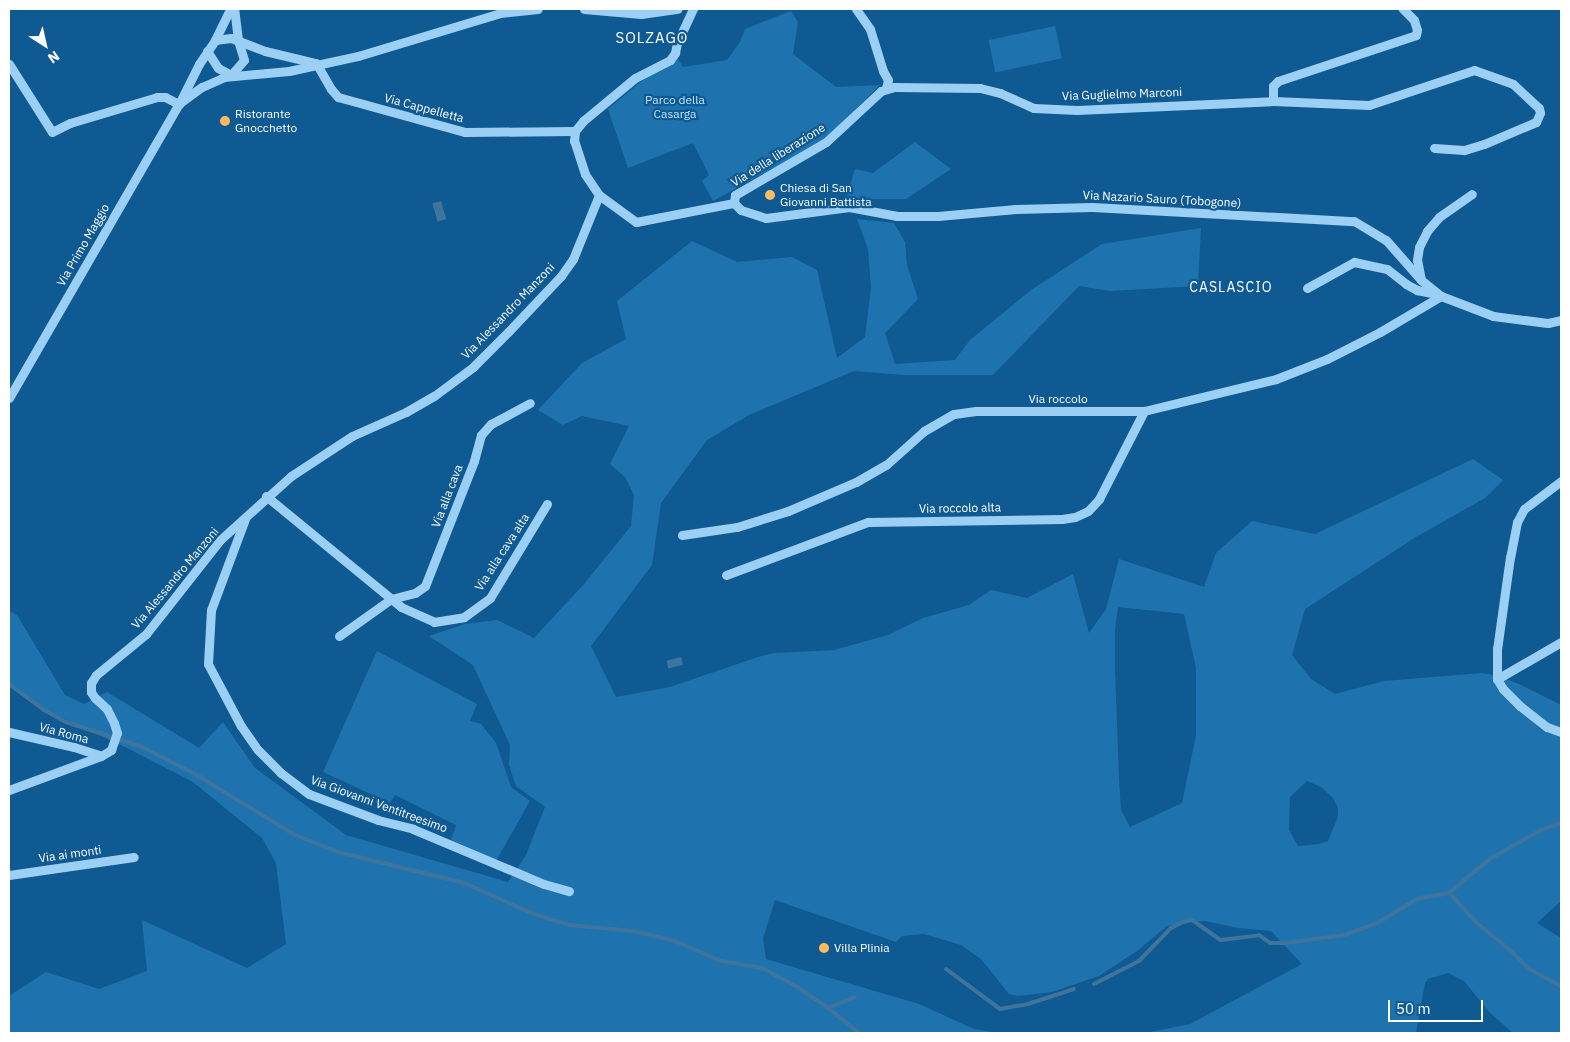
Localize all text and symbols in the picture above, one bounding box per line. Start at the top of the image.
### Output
north arrow [20,20,70,70]
district label: SOLZAGO [615,29,689,47]
text: N [44,47,63,68]
street label: Via Guglielmo Marconi [1062,85,1182,103]
street label: Via Cappelletta [383,90,465,126]
park label: Parco della Casarga [645,93,705,121]
place label: Ristorante Gnocchetto [235,107,297,135]
marker: Ristorante Gnocchetto [219,115,231,127]
street label: Via della liberazione [728,120,828,190]
place label: Chiesa di San Giovanni Battista [780,181,872,209]
street label: Via Nazario Sauro (Tobogone) [1082,188,1242,210]
marker: Chiesa di San Giovanni Battista [764,189,776,201]
street label: Via Primo Maggio [54,201,112,289]
street label: Via Alessandro Manzoni [458,260,558,362]
district label: CASLASCIO [1188,279,1274,295]
street label: Via roccolo [1028,392,1088,406]
street label: Via alla cava [428,463,466,529]
street label: Via roccolo alta [919,500,1001,516]
street label: Via alla cava alta [472,511,532,593]
street label: Via Alessandro Manzoni [128,524,222,632]
street label: Via Roma [38,719,90,747]
street label: Via Giovanni Ventitreesimo [309,773,449,835]
street label: Via ai monti [38,842,102,866]
place label: Villa Plinia [834,941,890,955]
marker: Villa Plinia [818,942,830,954]
scale bar [1390,990,1485,1022]
text: 50 m [1396,999,1431,1018]

